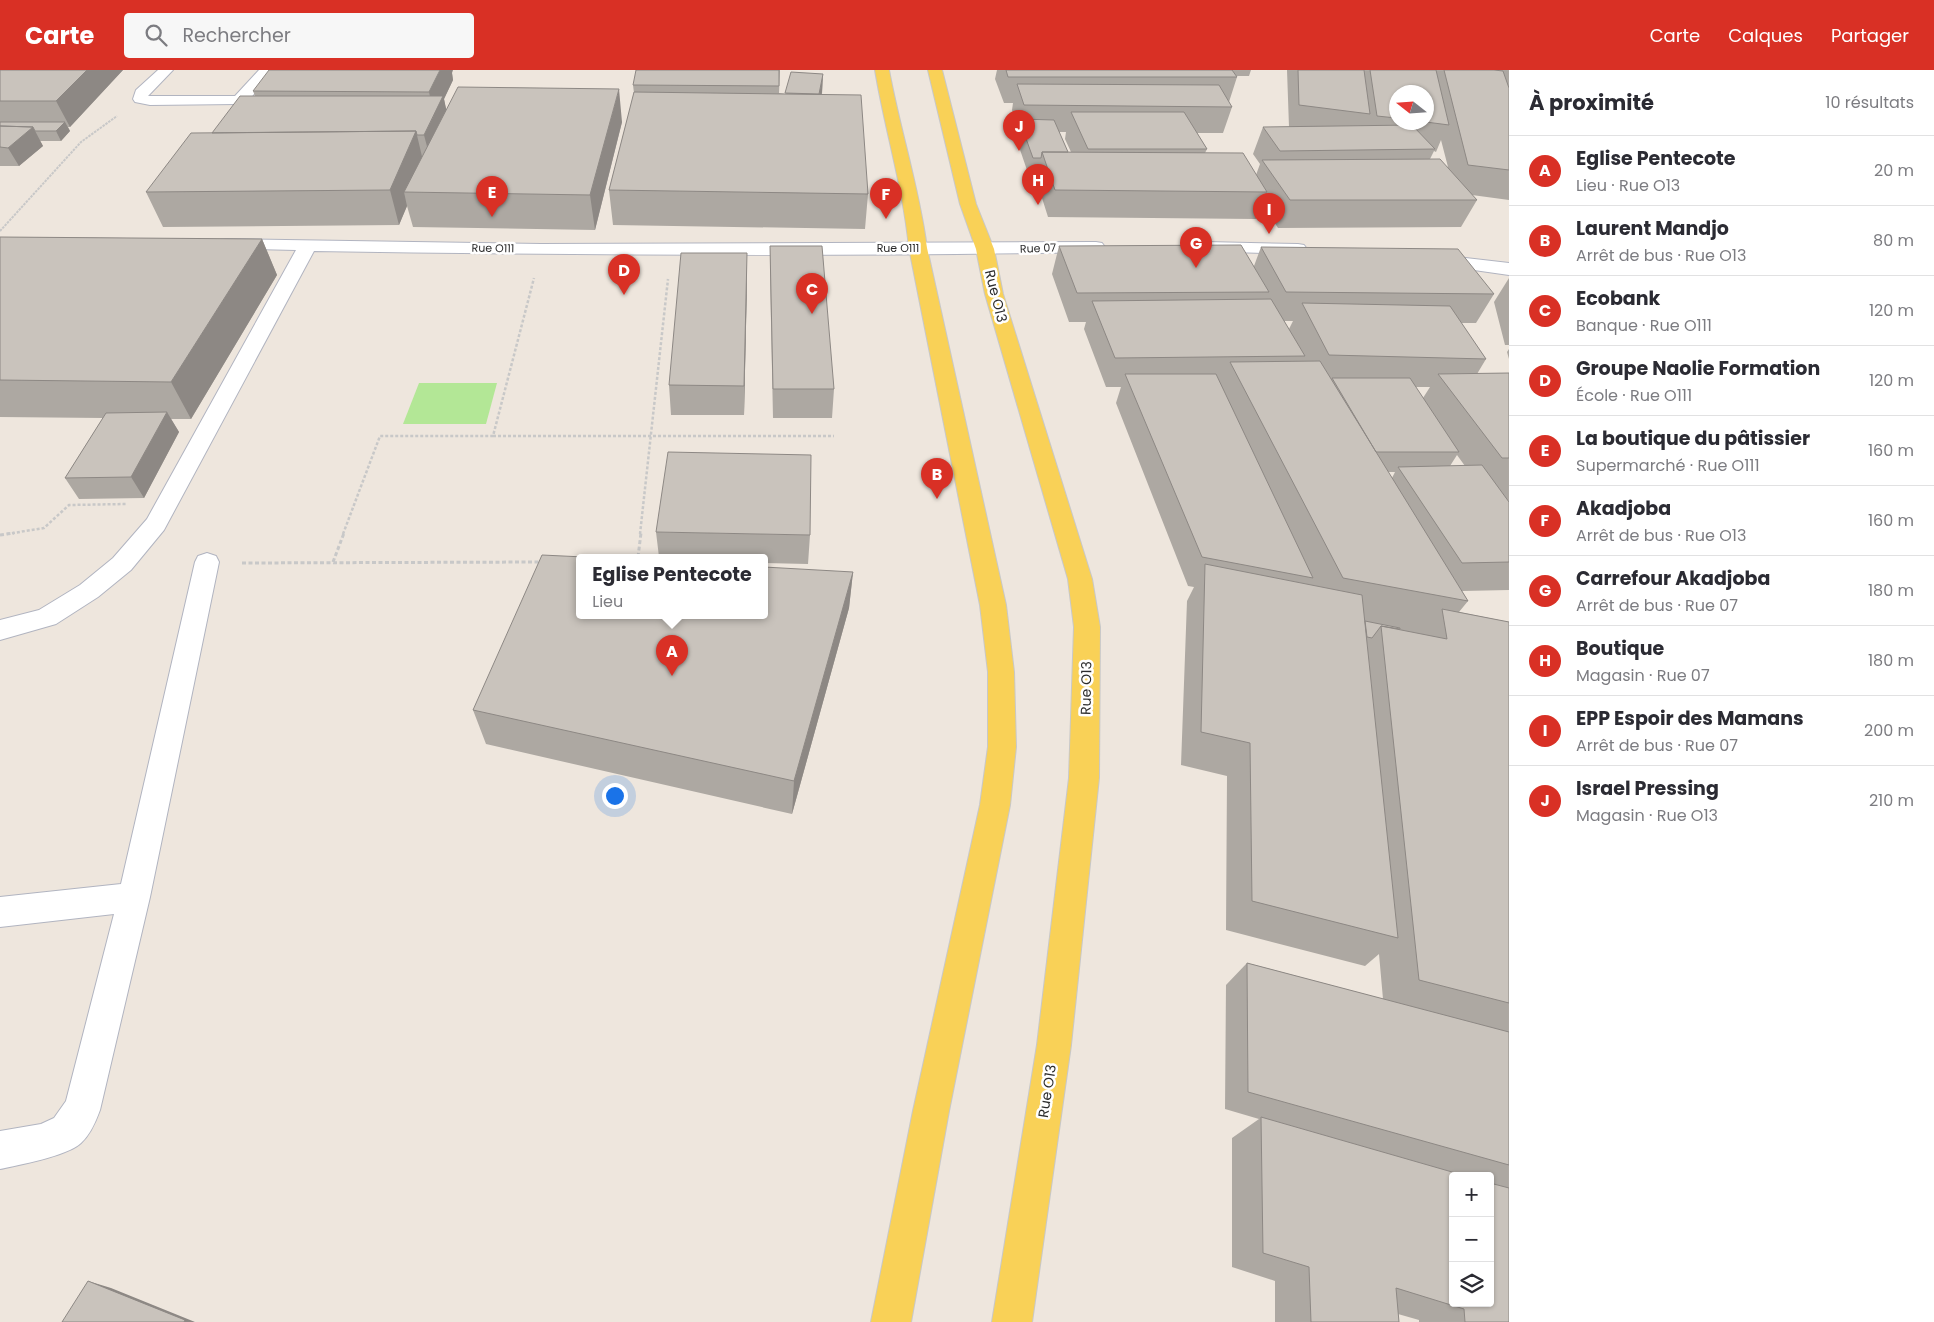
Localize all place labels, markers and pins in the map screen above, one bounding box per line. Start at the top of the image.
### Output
pin: J [1003,110,1035,151]
pin: H [1022,164,1054,205]
pin: E [476,176,508,217]
pin: F [870,178,902,219]
pin: I [1253,193,1285,234]
pin: G [1180,227,1212,268]
pin: D [608,254,640,295]
pin: C [796,273,828,314]
pin: B [921,458,953,499]
pin: A [656,635,688,676]

